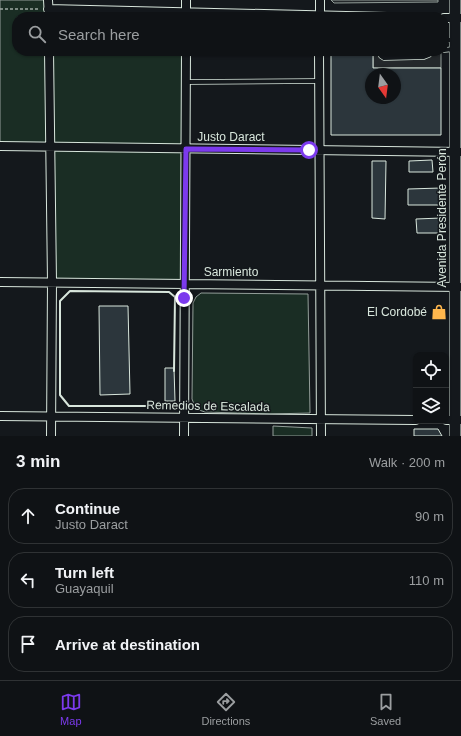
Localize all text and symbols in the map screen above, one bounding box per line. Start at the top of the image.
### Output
search box [12,12,449,56]
icon: search [26,23,48,45]
text: Search here [58,26,140,43]
north arrow [365,68,401,104]
street label: Justo Daract [197,130,265,144]
route start [300,141,318,159]
street label: Avenida Presidente Perón [435,148,449,288]
street label: Sarmiento [204,265,259,279]
route end [175,289,193,307]
shop icon: El Cordobé [430,303,448,321]
place label: El Cordobé [367,305,427,319]
map controls [413,352,449,424]
button: locate [413,352,449,388]
button: layers [413,388,449,424]
street label: Remedios de Escalada [146,398,270,414]
text: 3 min [16,452,60,471]
text: Walk · 200 m [369,455,445,470]
text: Continue [55,500,120,517]
icon: ahead [17,505,39,527]
text: 90 m [415,509,444,524]
text: Justo Daract [55,517,128,532]
text: Turn left [55,564,114,581]
icon: left [17,569,39,591]
text: 110 m [409,573,444,588]
text: Guayaquil [55,581,114,596]
icon: arrive [17,633,39,655]
text: Arrive at destination [55,636,200,653]
tab: Map [60,691,82,727]
tab: Directions [201,691,250,727]
tab: Saved [370,691,401,727]

